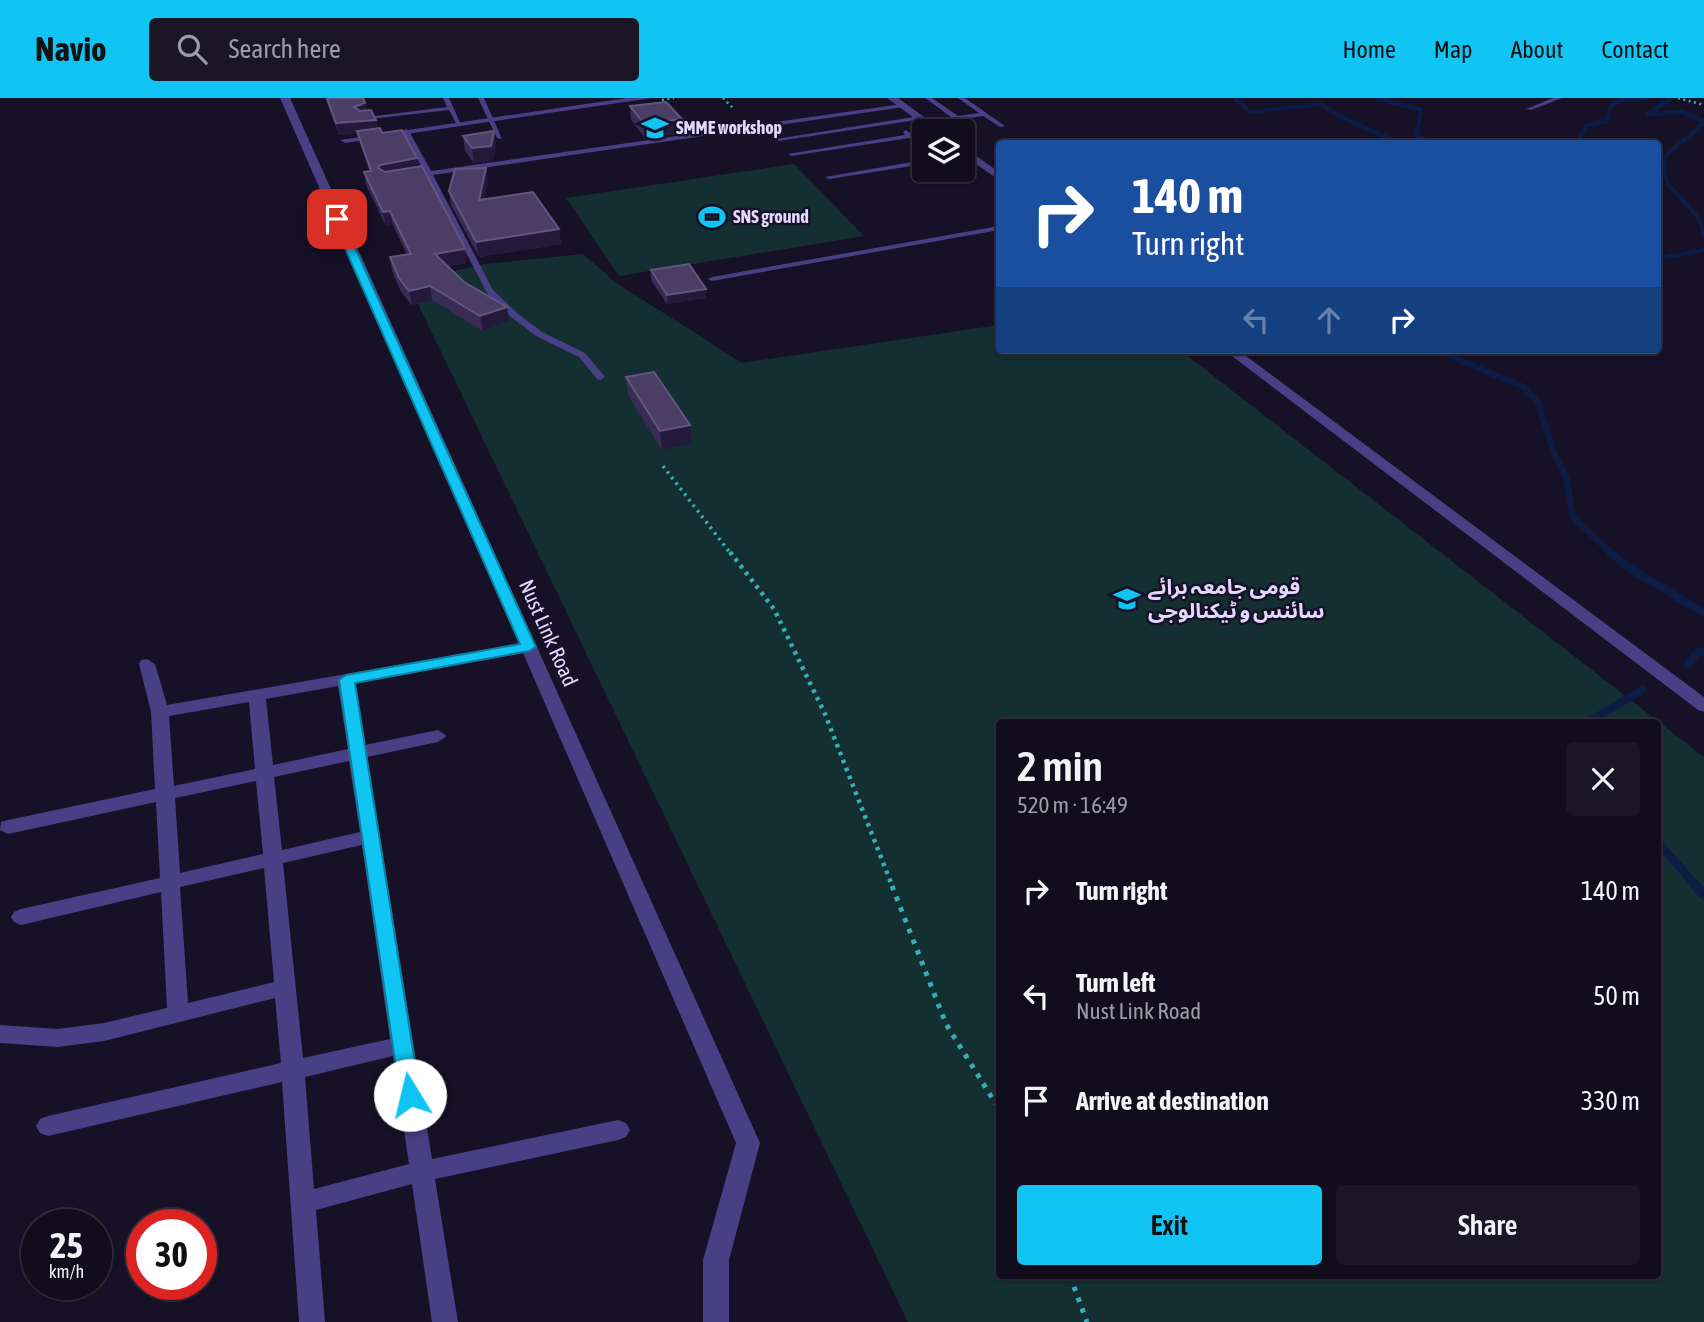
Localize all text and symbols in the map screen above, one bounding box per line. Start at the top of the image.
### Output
search box [149,18,639,81]
text: Navio [35,30,107,68]
icon: search [173,30,211,68]
text: Search here [229,34,341,64]
text: Home [1342,36,1396,63]
text: Map [1434,36,1472,63]
text: About [1510,36,1563,63]
text: Contact [1601,36,1669,63]
school or university icon: SMME workshop [640,113,670,143]
place label: SMME workshop [676,117,782,138]
map controls [912,119,975,182]
button: layers [912,119,975,182]
text: 140 m [1132,167,1243,223]
icon: right [1017,168,1108,259]
pin [307,189,367,249]
icon: arrive [318,200,356,238]
sports icon: SNS ground [697,202,727,232]
place label: SNS ground [733,206,809,227]
text: Turn right [1132,225,1245,262]
icon: left [1237,301,1275,339]
icon: ahead [1310,301,1348,339]
icon: right [1383,301,1421,339]
place label: قومی جامعہ برائے سائنس و ٹیکنالوجی [1148,574,1325,623]
street label: Nust Link Road [515,576,583,690]
school or university icon: قومی جامعہ برائے سائنس و ٹیکنالوجی [1112,584,1142,614]
text: 2 min [1017,742,1103,790]
button: close [1566,742,1640,816]
text: 520 m · 16:49 [1017,792,1128,818]
icon: right [1017,872,1055,910]
text: Turn right [1076,876,1167,906]
text: 140 m [1581,876,1640,906]
text: Turn left [1076,968,1156,998]
icon: left [1017,977,1055,1015]
text: 50 m [1593,981,1640,1011]
text: Nust Link Road [1076,998,1201,1024]
position arrow [373,1058,447,1132]
icon: arrive [1017,1082,1055,1120]
text: Arrive at destination [1076,1086,1269,1116]
text: 330 m [1581,1086,1640,1116]
button: Exit [1017,1185,1322,1265]
button: Share [1336,1185,1640,1265]
speed limit sign: 30 [126,1209,217,1300]
text: 25 [50,1225,83,1265]
text: km/h [49,1261,84,1282]

